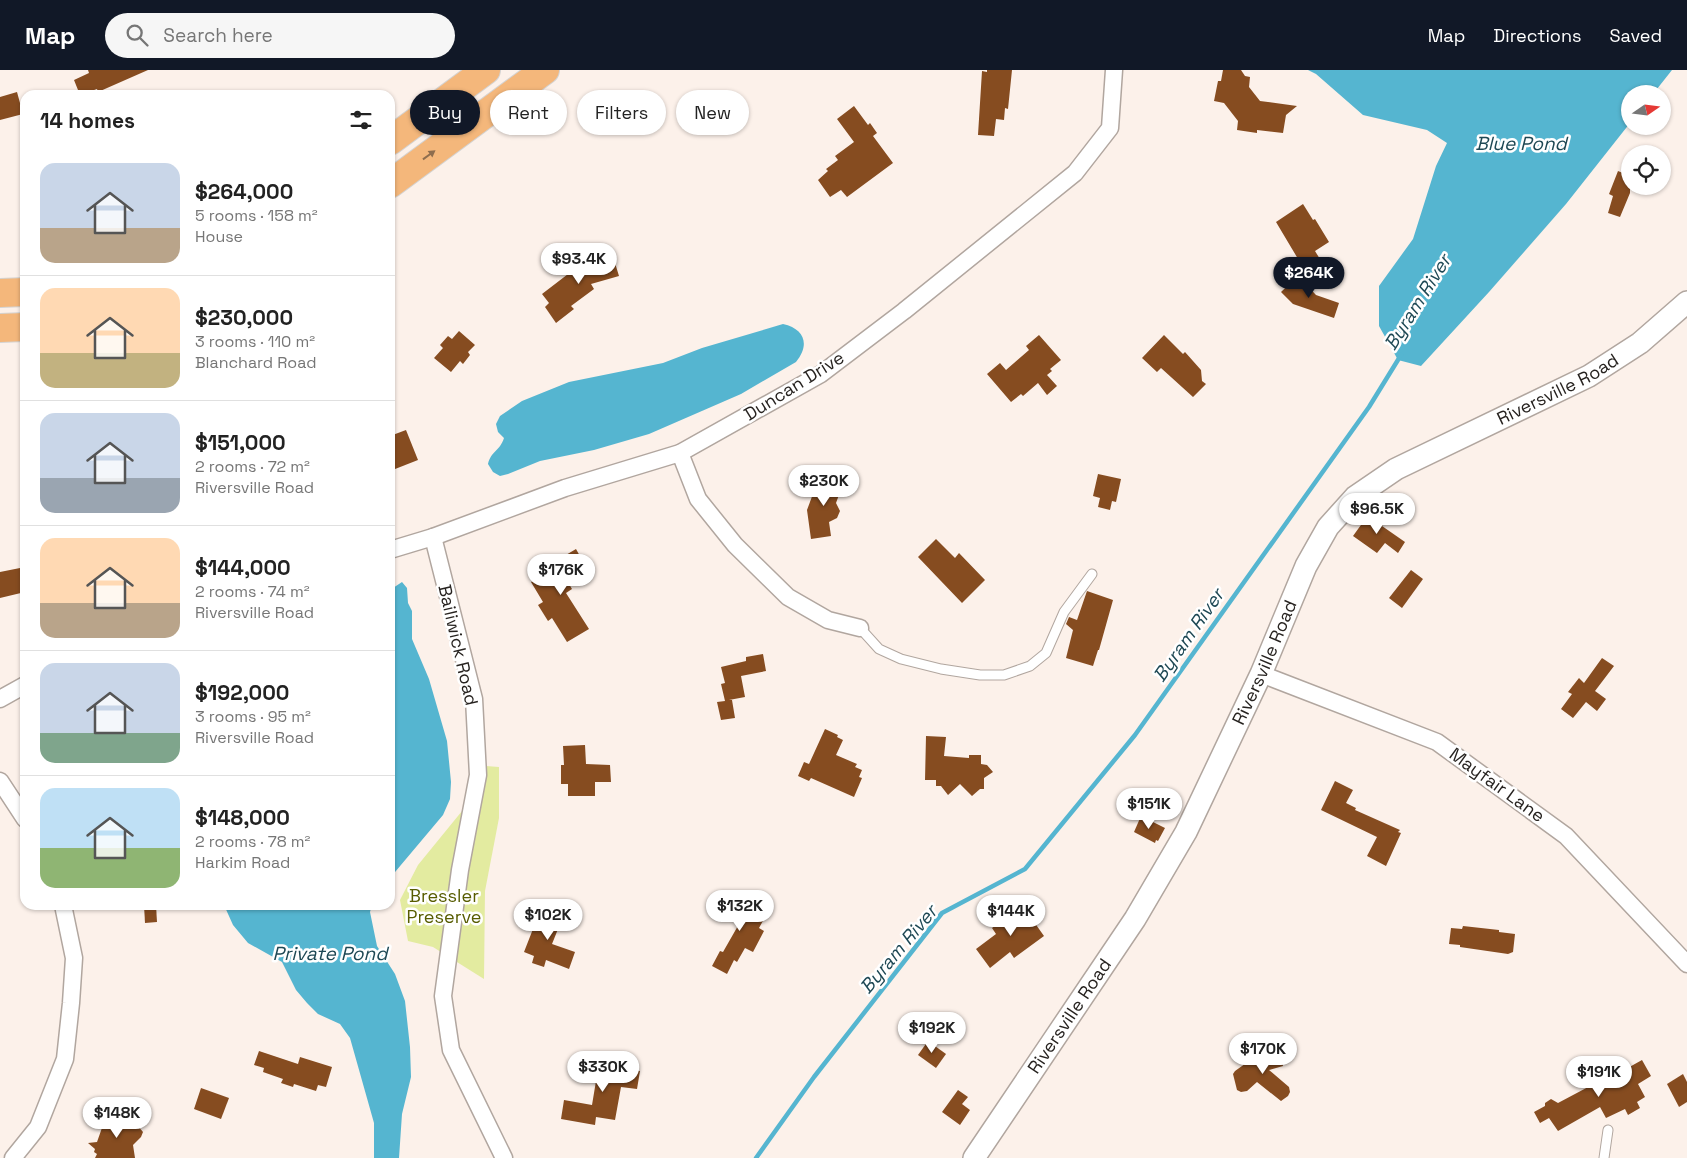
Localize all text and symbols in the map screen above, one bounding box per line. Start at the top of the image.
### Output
search box [105,13,455,58]
text: Map [25,20,75,51]
icon: search [123,21,151,49]
text: Search here [163,23,273,48]
text: Map [1428,24,1465,47]
text: Directions [1493,24,1582,47]
text: Saved [1610,24,1662,47]
north arrow [1621,85,1671,135]
map controls [1621,85,1671,195]
chip: Buy [410,90,480,135]
chip: Rent [490,90,567,135]
chip: Filters [577,90,666,135]
chip: New [676,90,749,135]
icon: filters [347,106,375,134]
text: 14 homes [40,107,135,134]
water label: Blue Pond [1475,131,1569,156]
button: locate [1621,145,1671,195]
one-way arrow [422,150,436,160]
text: $264,000 [195,178,293,205]
icon: home [80,183,140,243]
text: 5 rooms · 158 m² [195,205,318,226]
text: House [195,226,243,247]
pin: $93.4K [538,242,620,285]
text: $93.4K [552,248,606,269]
water label: Byram River [1378,248,1458,355]
pin: $264K [1274,256,1344,299]
text: $264K [1284,262,1334,283]
text: $230,000 [195,304,293,331]
icon: home [80,308,140,368]
text: 3 rooms · 110 m² [195,331,315,352]
street label: Duncan Drive [739,346,848,426]
street label: Riversville Road [1493,348,1623,430]
text: Blanchard Road [195,352,317,373]
text: $151,000 [195,429,286,456]
icon: home [80,433,140,493]
text: 2 rooms · 72 m² [195,456,310,477]
pin: $230K [789,464,859,507]
text: $230K [799,470,849,491]
text: Riversville Road [195,477,314,498]
pin: $96.5K [1336,492,1418,535]
text: $96.5K [1350,498,1404,519]
text: $144,000 [195,554,291,581]
pin: $176K [526,554,596,596]
icon: home [80,558,140,618]
text: $176K [538,559,584,580]
text: 2 rooms · 74 m² [195,581,310,602]
street label: Bailiwick Road [433,582,484,708]
water label: Byram River [1147,582,1231,687]
street label: Riversville Road [1227,596,1302,728]
text: Riversville Road [195,602,314,623]
text: $192,000 [195,679,289,706]
icon: home [80,683,140,743]
text: 3 rooms · 95 m² [195,706,311,727]
text: Riversville Road [195,727,314,748]
street label: Mayfair Lane [1445,742,1550,827]
pin: $151K [1114,788,1184,830]
text: $151K [1127,793,1171,814]
text: $148,000 [195,804,290,831]
icon: home [80,808,140,868]
text: 2 rooms · 78 m² [195,831,310,852]
text: Harkim Road [195,852,290,873]
park label: Bressler Preserve [407,884,481,928]
pin: $132K [705,890,775,932]
pin: $144K [976,894,1046,937]
text: $132K [717,895,763,916]
pin: $102K [513,898,583,941]
water label: Byram River [854,898,944,999]
text: $144K [987,900,1035,921]
text: $102K [525,904,571,925]
water label: Private Pond [273,941,389,966]
street label: Riversville Road [1022,954,1116,1078]
pin: $192K [897,1012,967,1054]
text: $192K [909,1017,955,1038]
pin: $170K [1228,1032,1298,1075]
text: $170K [1240,1038,1286,1059]
pin: $330K [568,1050,638,1093]
text: $330K [578,1056,628,1077]
pin: $191K [1564,1056,1634,1098]
text: $191K [1577,1061,1621,1082]
pin: $148K [82,1096,152,1139]
text: $148K [94,1102,140,1123]

